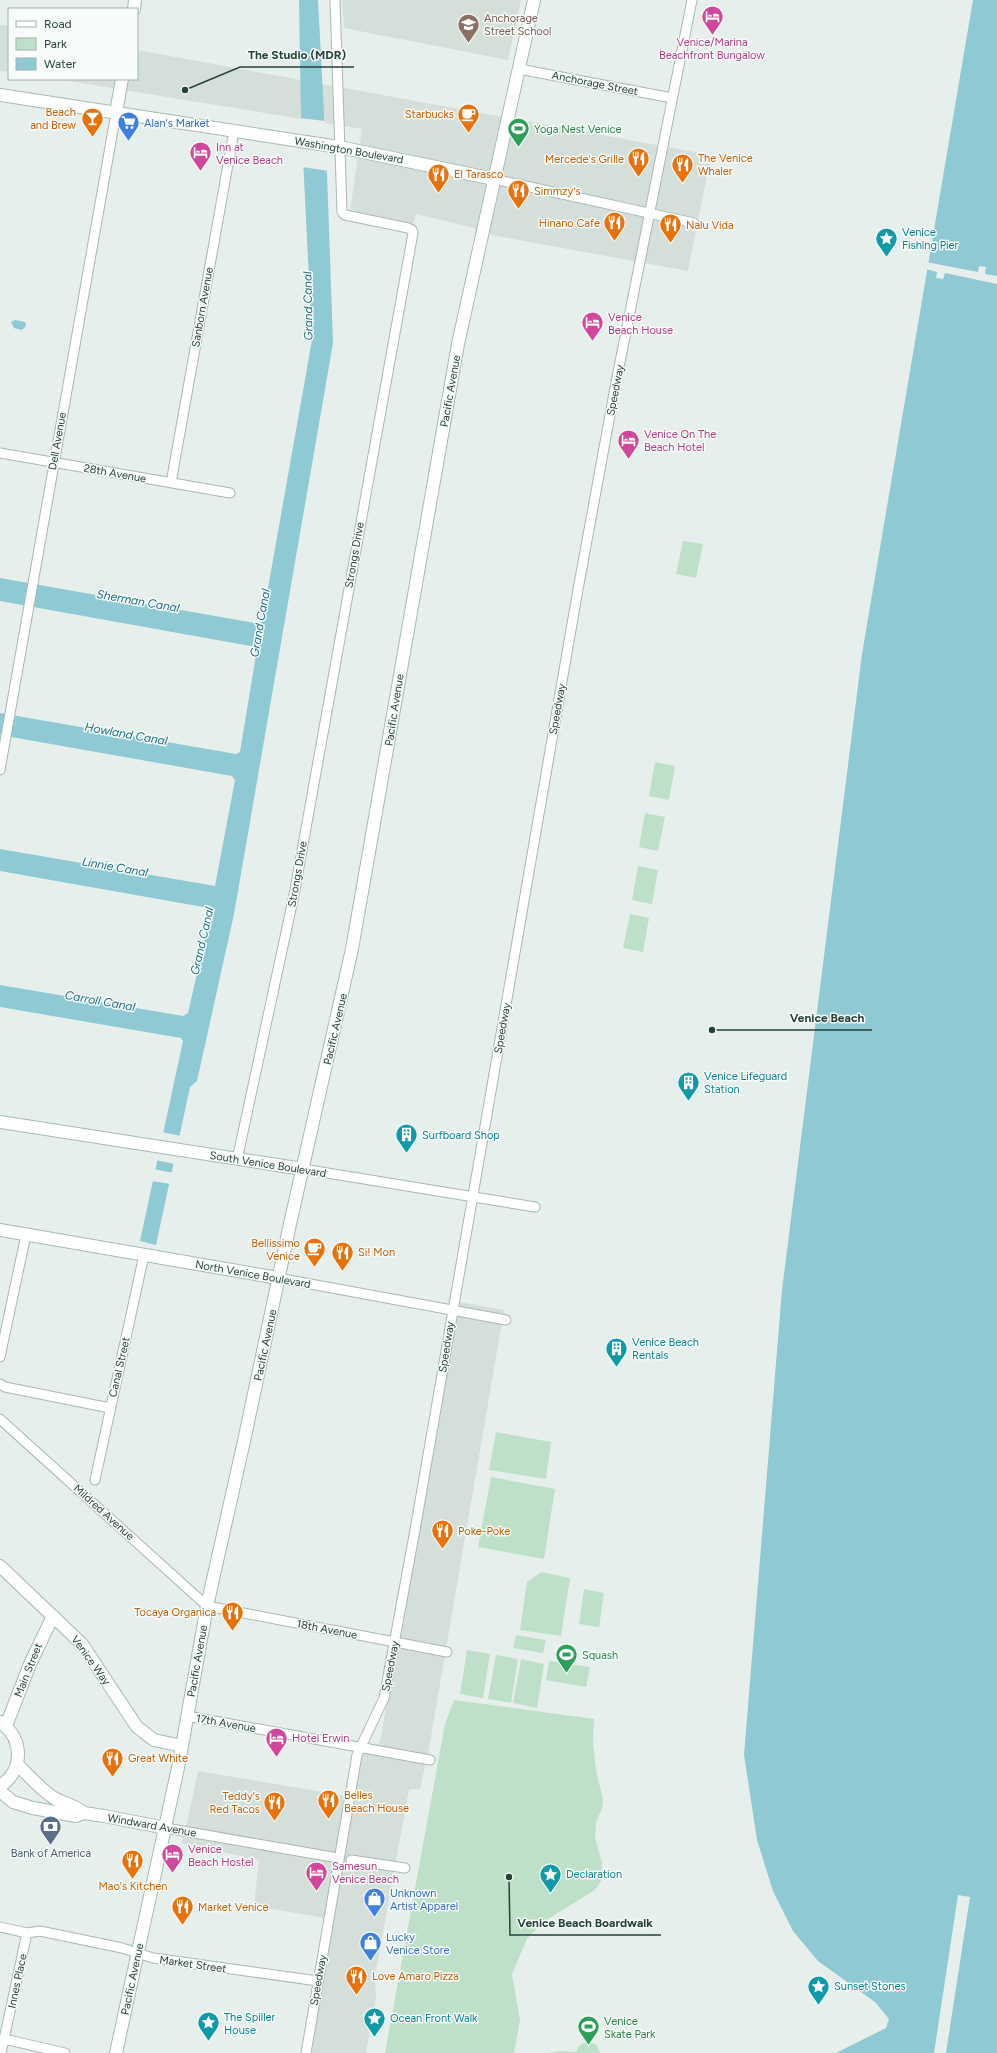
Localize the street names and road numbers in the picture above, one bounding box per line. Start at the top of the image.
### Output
street label: Anchorage Street [551,69,639,98]
street label: Washington Boulevard [293,135,404,166]
street label: Sanborn Avenue [189,266,216,348]
street label: Pacific Avenue [438,354,463,428]
street label: Speedway [604,363,627,417]
street label: Dell Avenue [46,411,69,471]
street label: 28th Avenue [83,462,147,485]
street label: Strongs Drive [342,521,367,589]
street label: Pacific Avenue [382,673,407,747]
street label: Speedway [547,682,568,736]
street label: Strongs Drive [285,840,310,908]
street label: Pacific Avenue [321,992,350,1066]
street label: Speedway [492,1001,513,1055]
street label: South Venice Boulevard [209,1149,327,1180]
street label: North Venice Boulevard [194,1258,312,1291]
street label: Pacific Avenue [252,1308,279,1382]
street label: Speedway [436,1320,457,1374]
street label: Canal Street [106,1336,133,1398]
street label: Mildred Avenue [71,1482,137,1543]
street label: 18th Avenue [295,1617,358,1642]
street label: Pacific Avenue [185,1624,210,1698]
street label: Venice Way [68,1633,113,1688]
street label: Speedway [379,1639,402,1693]
street label: Main Street [12,1641,45,1699]
street label: 17th Avenue [195,1712,257,1735]
street label: Windward Avenue [107,1811,197,1840]
street label: Pacific Avenue [119,1942,146,2016]
street label: Innes Place [5,1953,30,2010]
street label: Market Street [159,1953,227,1976]
street label: Speedway [308,1953,329,2007]

